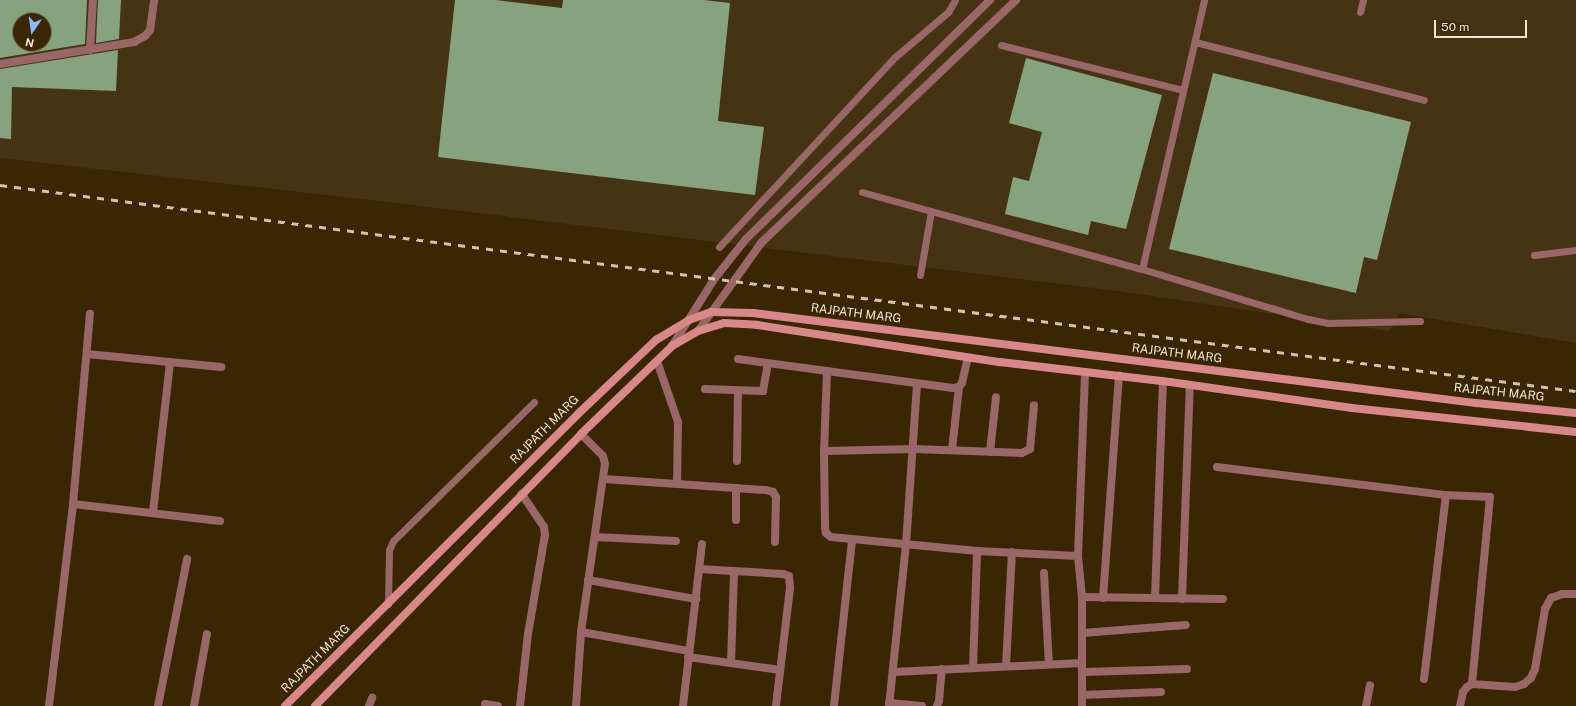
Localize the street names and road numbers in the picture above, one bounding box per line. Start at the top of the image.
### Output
street label: RAJPATH MARG [810,301,902,327]
street label: RAJPATH MARG [1131,341,1223,367]
street label: RAJPATH MARG [1453,381,1545,405]
street label: RAJPATH MARG [508,393,582,467]
street label: RAJPATH MARG [279,622,353,696]

